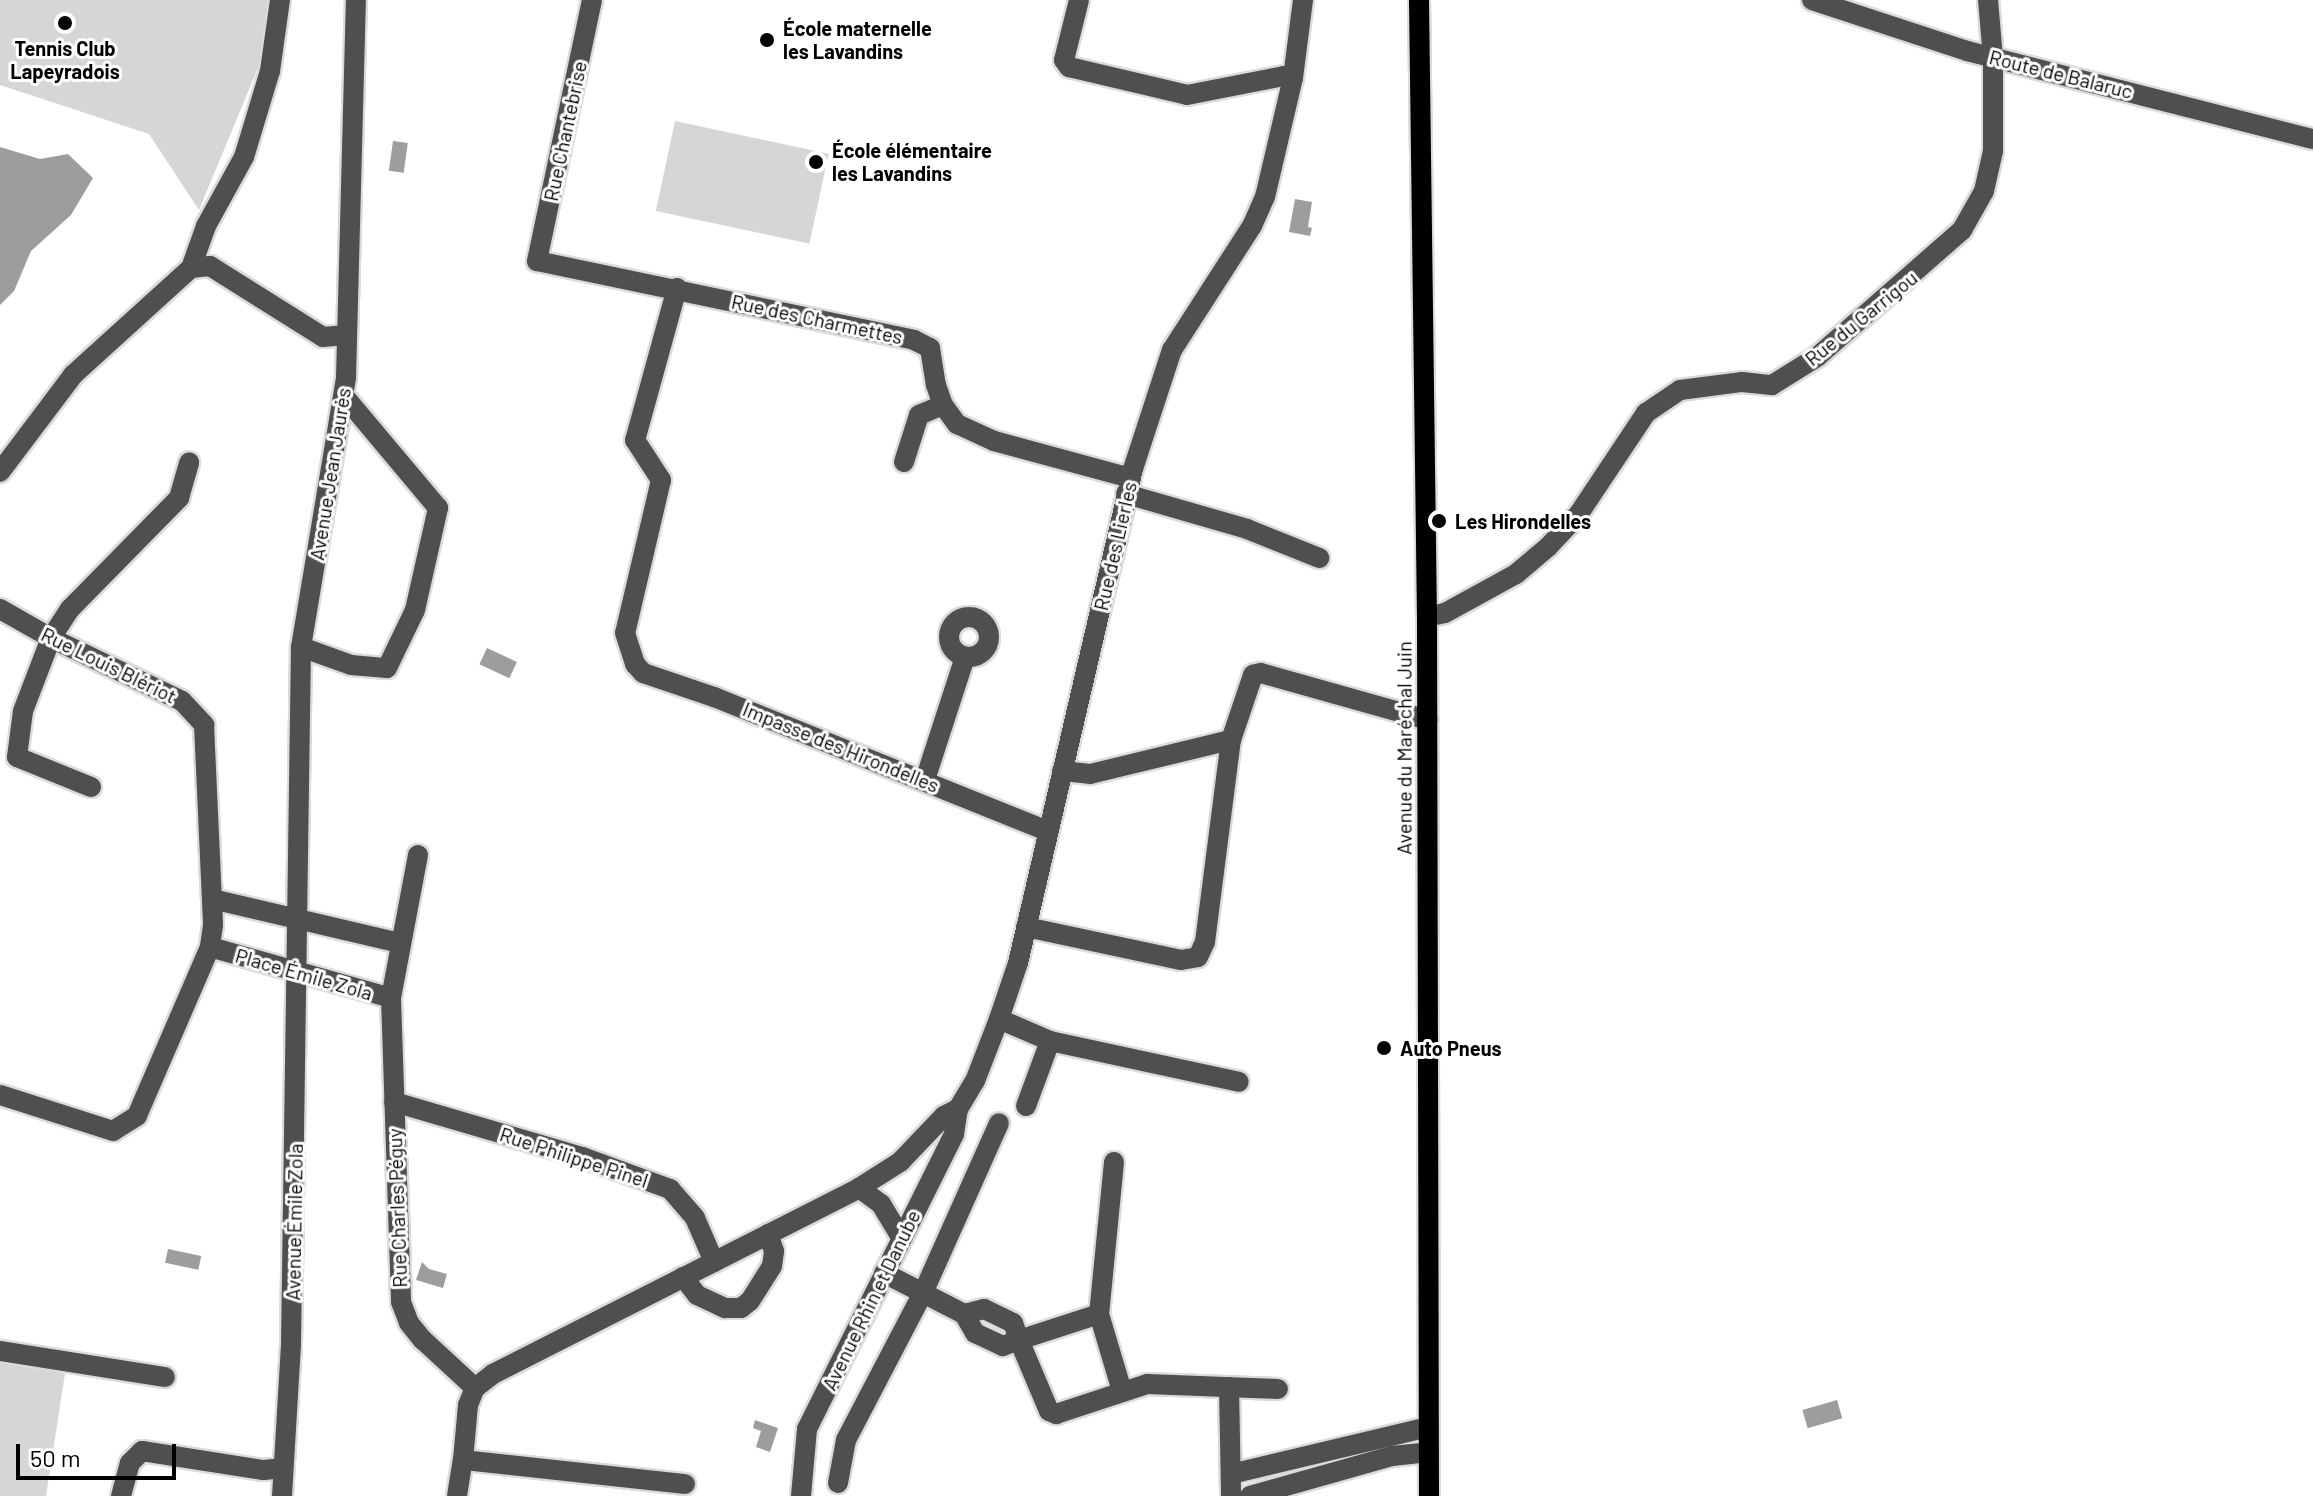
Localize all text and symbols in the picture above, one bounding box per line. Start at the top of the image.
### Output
marker: Tennis Club Lapeyradois [56,14,74,32]
place label: École maternelle les Lavandins [783,16,932,63]
marker: École maternelle les Lavandins [758,31,776,49]
place label: Tennis Club Lapeyradois [10,36,120,83]
street label: Route de Balaruc [1987,45,2135,103]
street label: Rue Chantebrise [538,59,592,203]
place label: École élémentaire les Lavandins [832,138,992,185]
marker: École élémentaire les Lavandins [807,153,825,171]
street label: Rue du Garrigou [1800,265,1922,371]
street label: Rue des Charmettes [729,289,905,349]
street label: Avenue Jean Jaurès [305,386,355,562]
street label: Rue des Lierles [1088,479,1142,613]
place label: Les Hirondelles [1455,509,1591,533]
marker: Les Hirondelles [1430,512,1448,530]
street label: Rue Louis Blériot [37,622,181,708]
street label: Avenue du Maréchal Juin [1392,641,1416,855]
street label: Impasse des Hirondelles [739,697,943,797]
street label: Place Émile Zola [233,943,375,1005]
place label: Auto Pneus [1400,1036,1502,1060]
marker: Auto Pneus [1375,1039,1393,1057]
street label: Rue Philippe Pinel [497,1122,651,1192]
street label: Rue Charles Péguy [382,1128,412,1288]
street label: Avenue Émile Zola [281,1143,307,1301]
street label: Avenue Rhin et Danube [817,1206,925,1394]
scale bar [20,1428,180,1478]
text: 50 m [30,1443,81,1472]

